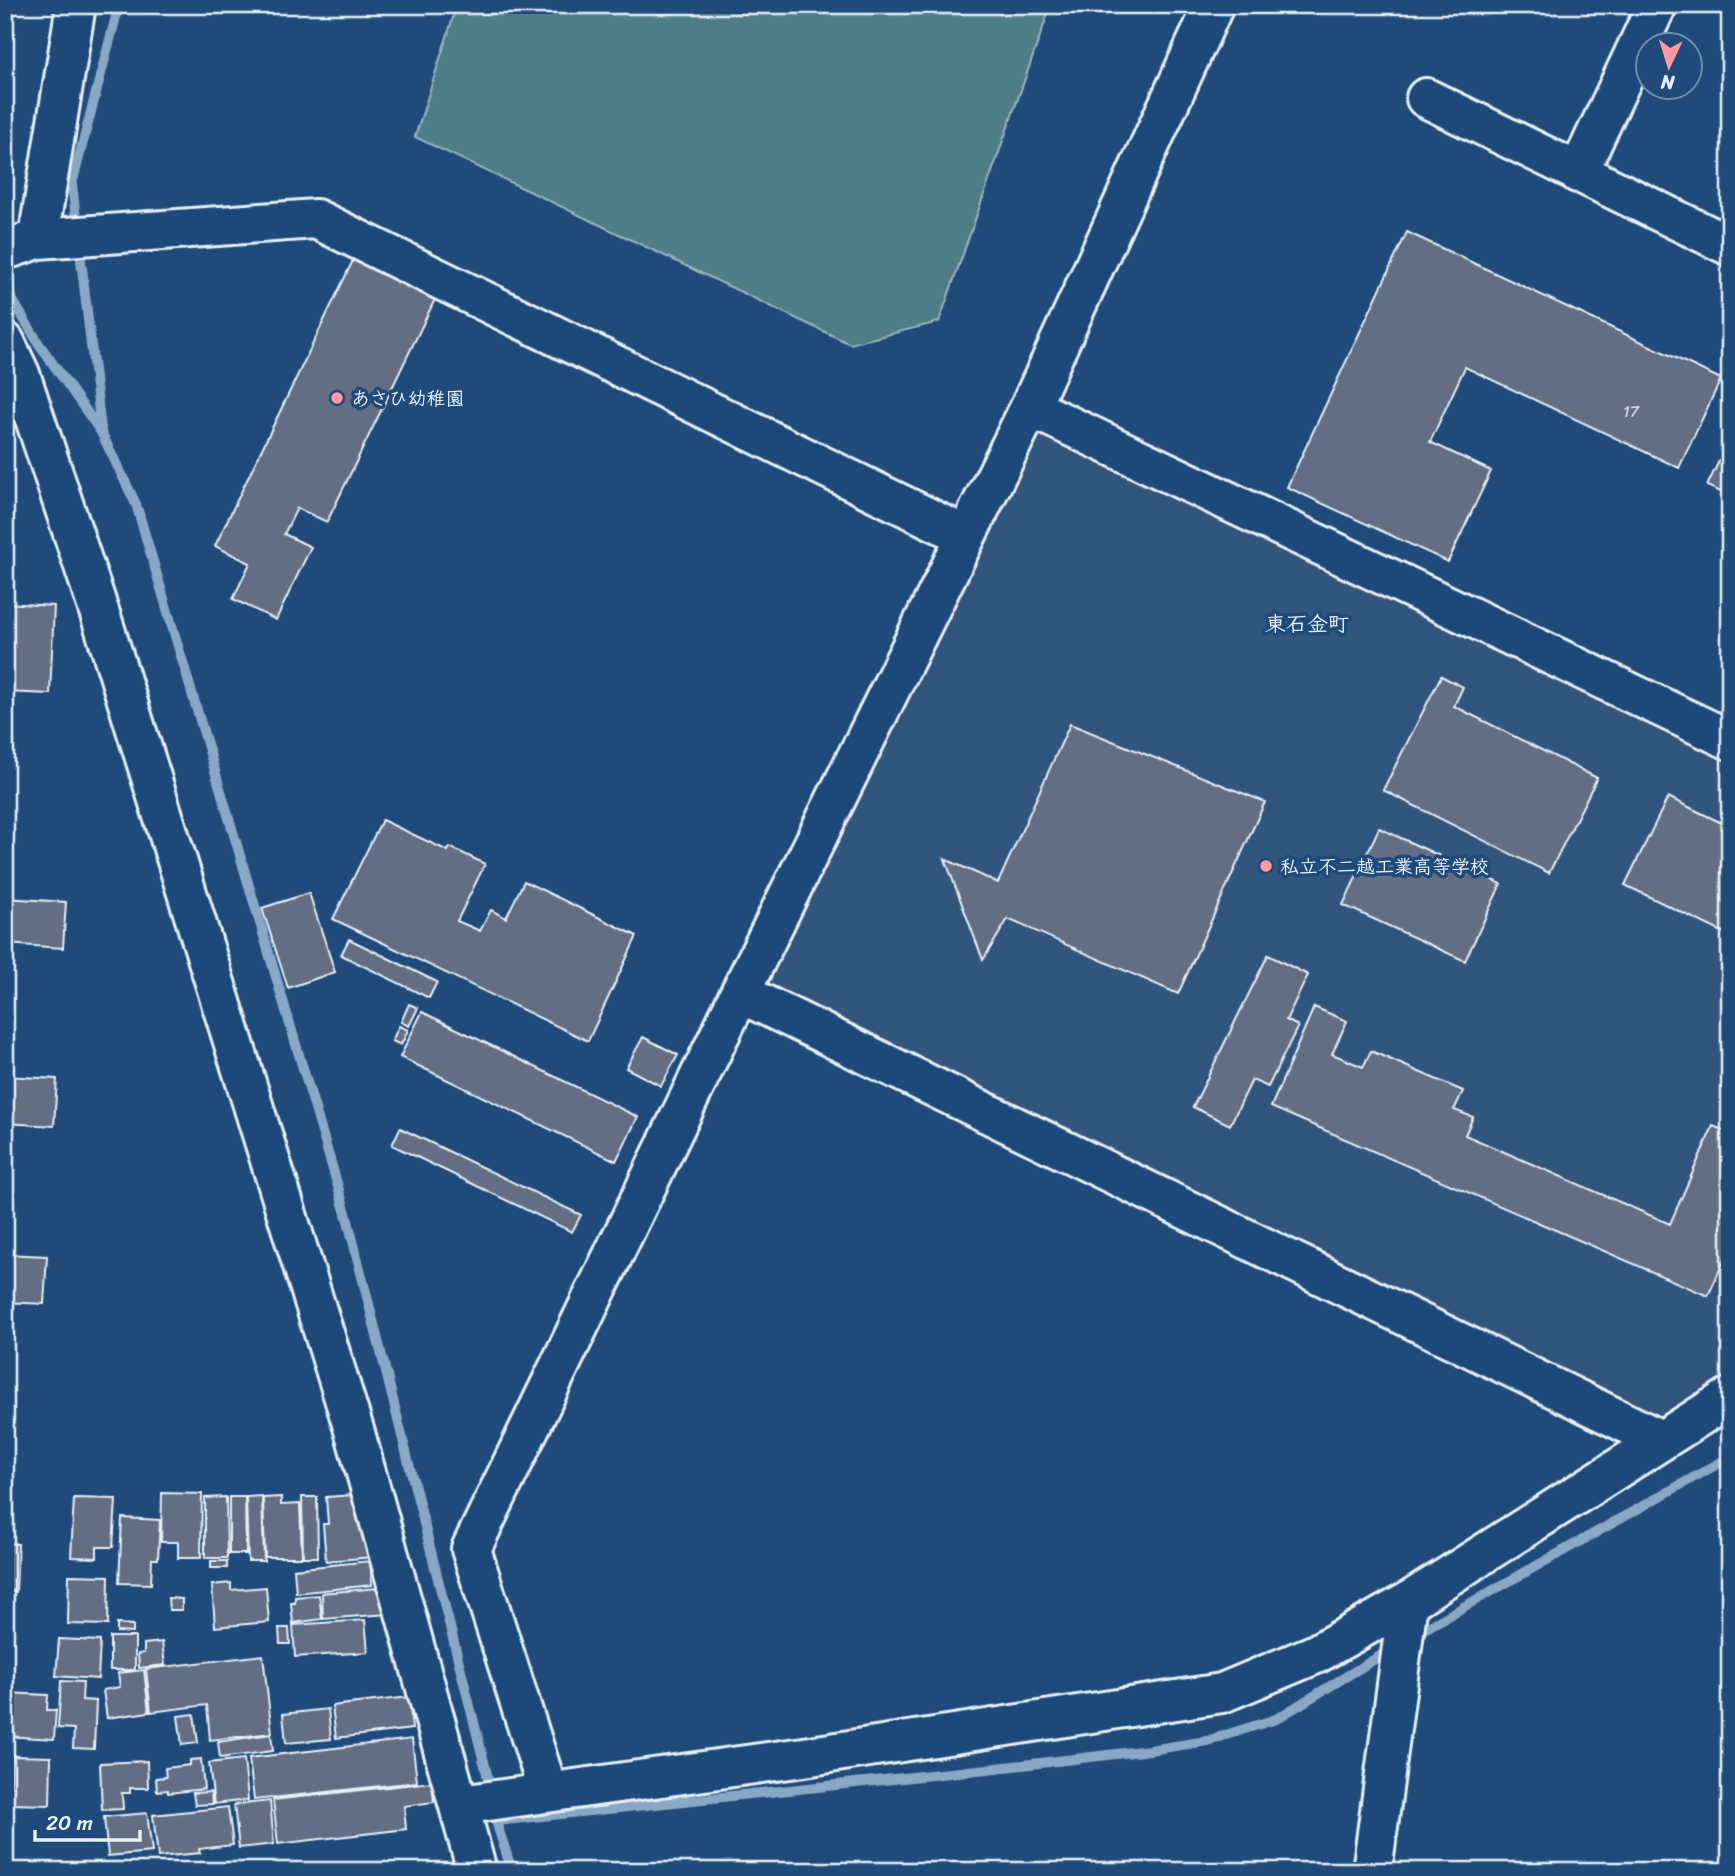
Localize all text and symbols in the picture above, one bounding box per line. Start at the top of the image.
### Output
north arrow [1634,32,1704,102]
text: N [1659,65,1677,99]
place label: あさひ幼稚園 [351,382,464,415]
marker: あさひ幼稚園 [329,390,345,406]
house number: 17 [1623,397,1640,426]
district label: 東石金町 [1265,605,1349,643]
place label: 私立不二越工業高等学校 [1280,850,1489,883]
marker: 私立不二越工業高等学校 [1258,858,1274,874]
scale bar [35,1799,140,1843]
text: 20 m [46,1804,93,1842]

